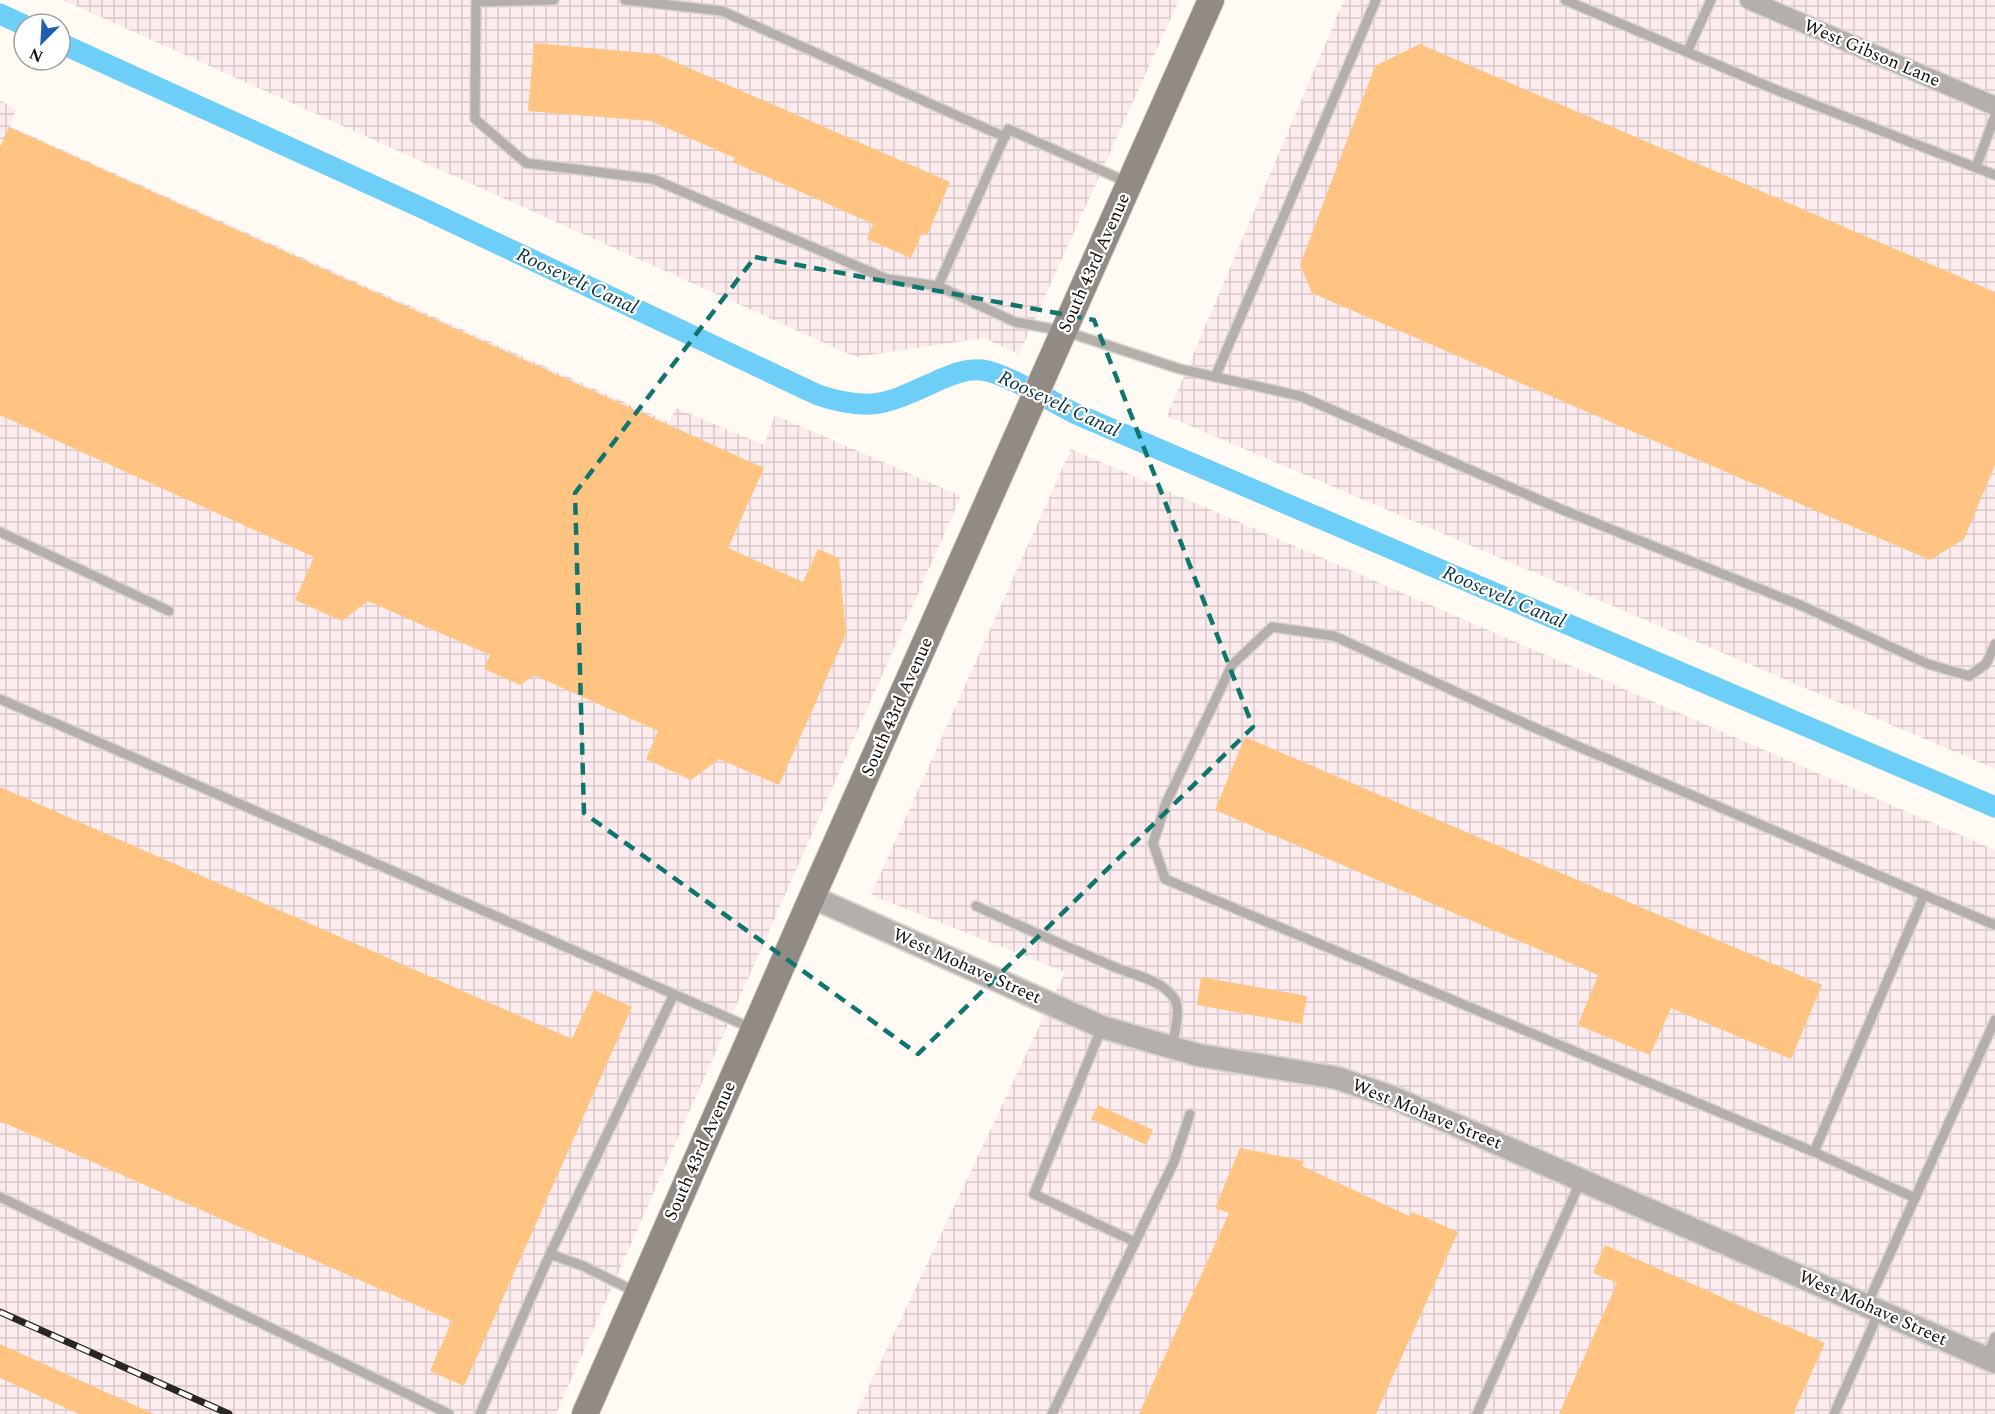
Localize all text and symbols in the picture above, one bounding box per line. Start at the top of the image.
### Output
north arrow [12,12,72,72]
street label: West Gibson Lane [1800,12,1944,94]
text: N [25,41,47,68]
street label: South 43rd Avenue [1051,189,1137,337]
water label: Roosevelt Canal [511,240,643,322]
water label: Roosevelt Canal [993,363,1125,445]
water label: Roosevelt Canal [1438,558,1570,636]
street label: South 43rd Avenue [854,633,940,781]
street label: West Mohave Street [889,921,1045,1011]
street label: West Mohave Street [1348,1072,1506,1156]
street label: South 43rd Avenue [657,1077,743,1225]
street label: West Mohave Street [1795,1263,1951,1353]

